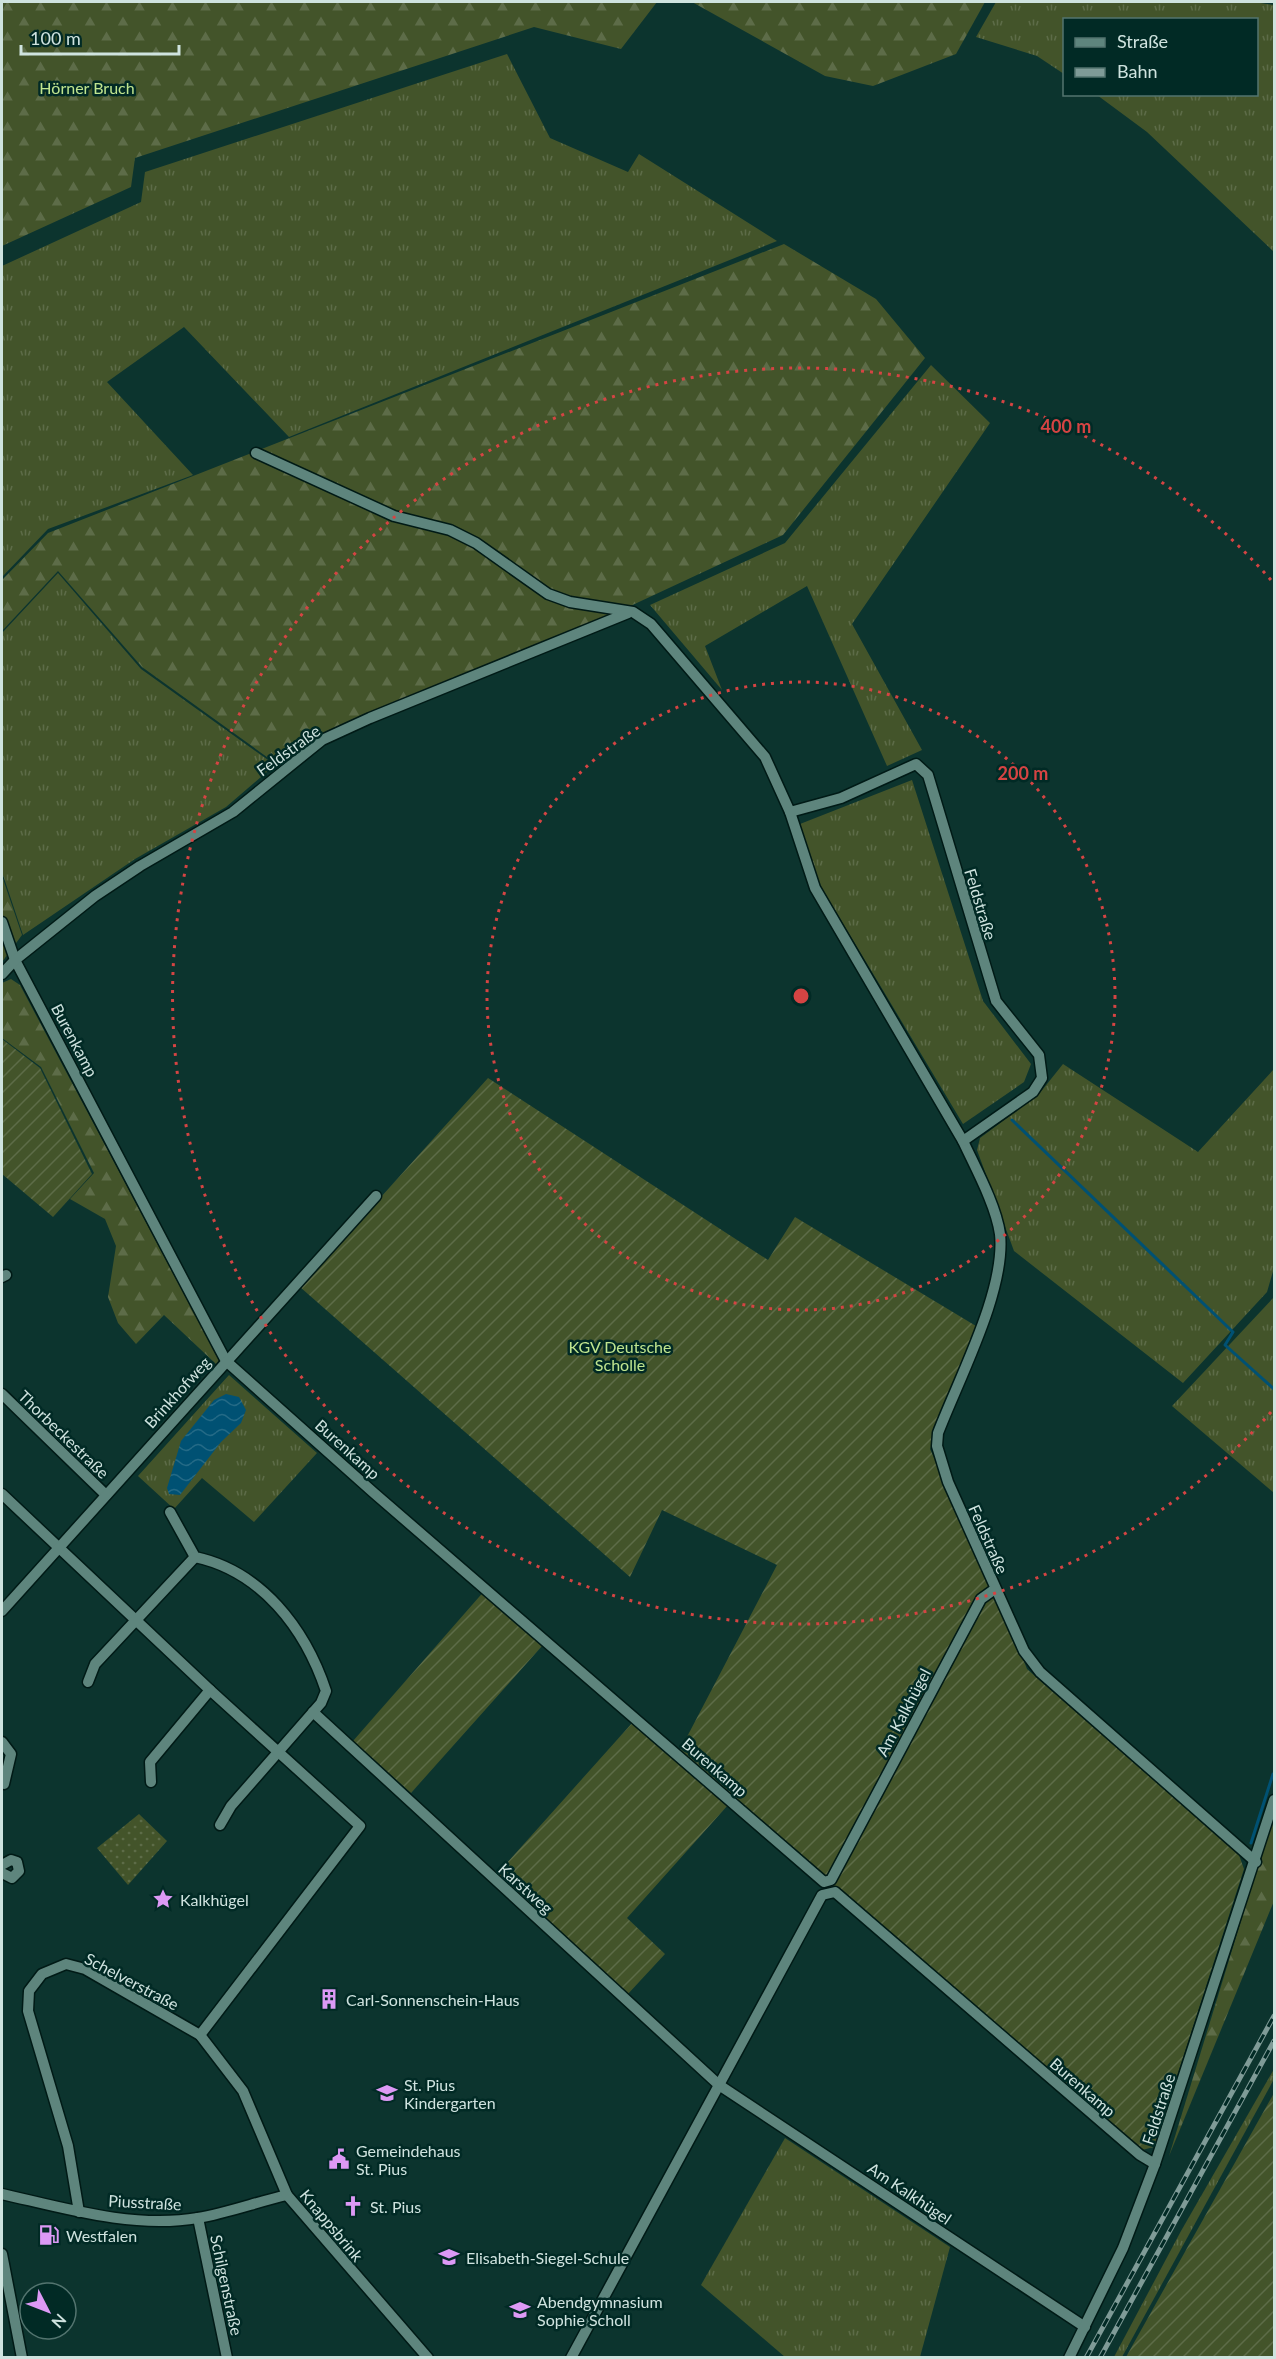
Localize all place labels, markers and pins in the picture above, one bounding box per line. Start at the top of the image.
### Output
centre of rings [791,986,811,1006]
place icon: Kalkhügel [151,1887,175,1911]
place label: Kalkhügel [180,1890,249,1909]
building icon: Carl-Sonnenschein-Haus [317,1987,341,2011]
place label: Carl-Sonnenschein-Haus [346,1990,520,2009]
place label: St. Pius Kindergarten [404,2075,496,2112]
school or university icon: St. Pius Kindergarten [375,2081,399,2105]
place label: Gemeindehaus St. Pius [356,2141,461,2178]
public building icon: Gemeindehaus St. Pius [327,2147,351,2171]
church icon: St. Pius [341,2194,365,2218]
place label: St. Pius [370,2197,421,2216]
fuel station icon: Westfalen [37,2223,61,2247]
place label: Westfalen [66,2226,137,2245]
school or university icon: Elisabeth-Siegel-Schule [437,2245,461,2269]
place label: Elisabeth-Siegel-Schule [466,2248,629,2267]
place label: Abendgymnasium Sophie Scholl [537,2292,663,2329]
school or university icon: Abendgymnasium Sophie Scholl [508,2298,532,2322]

